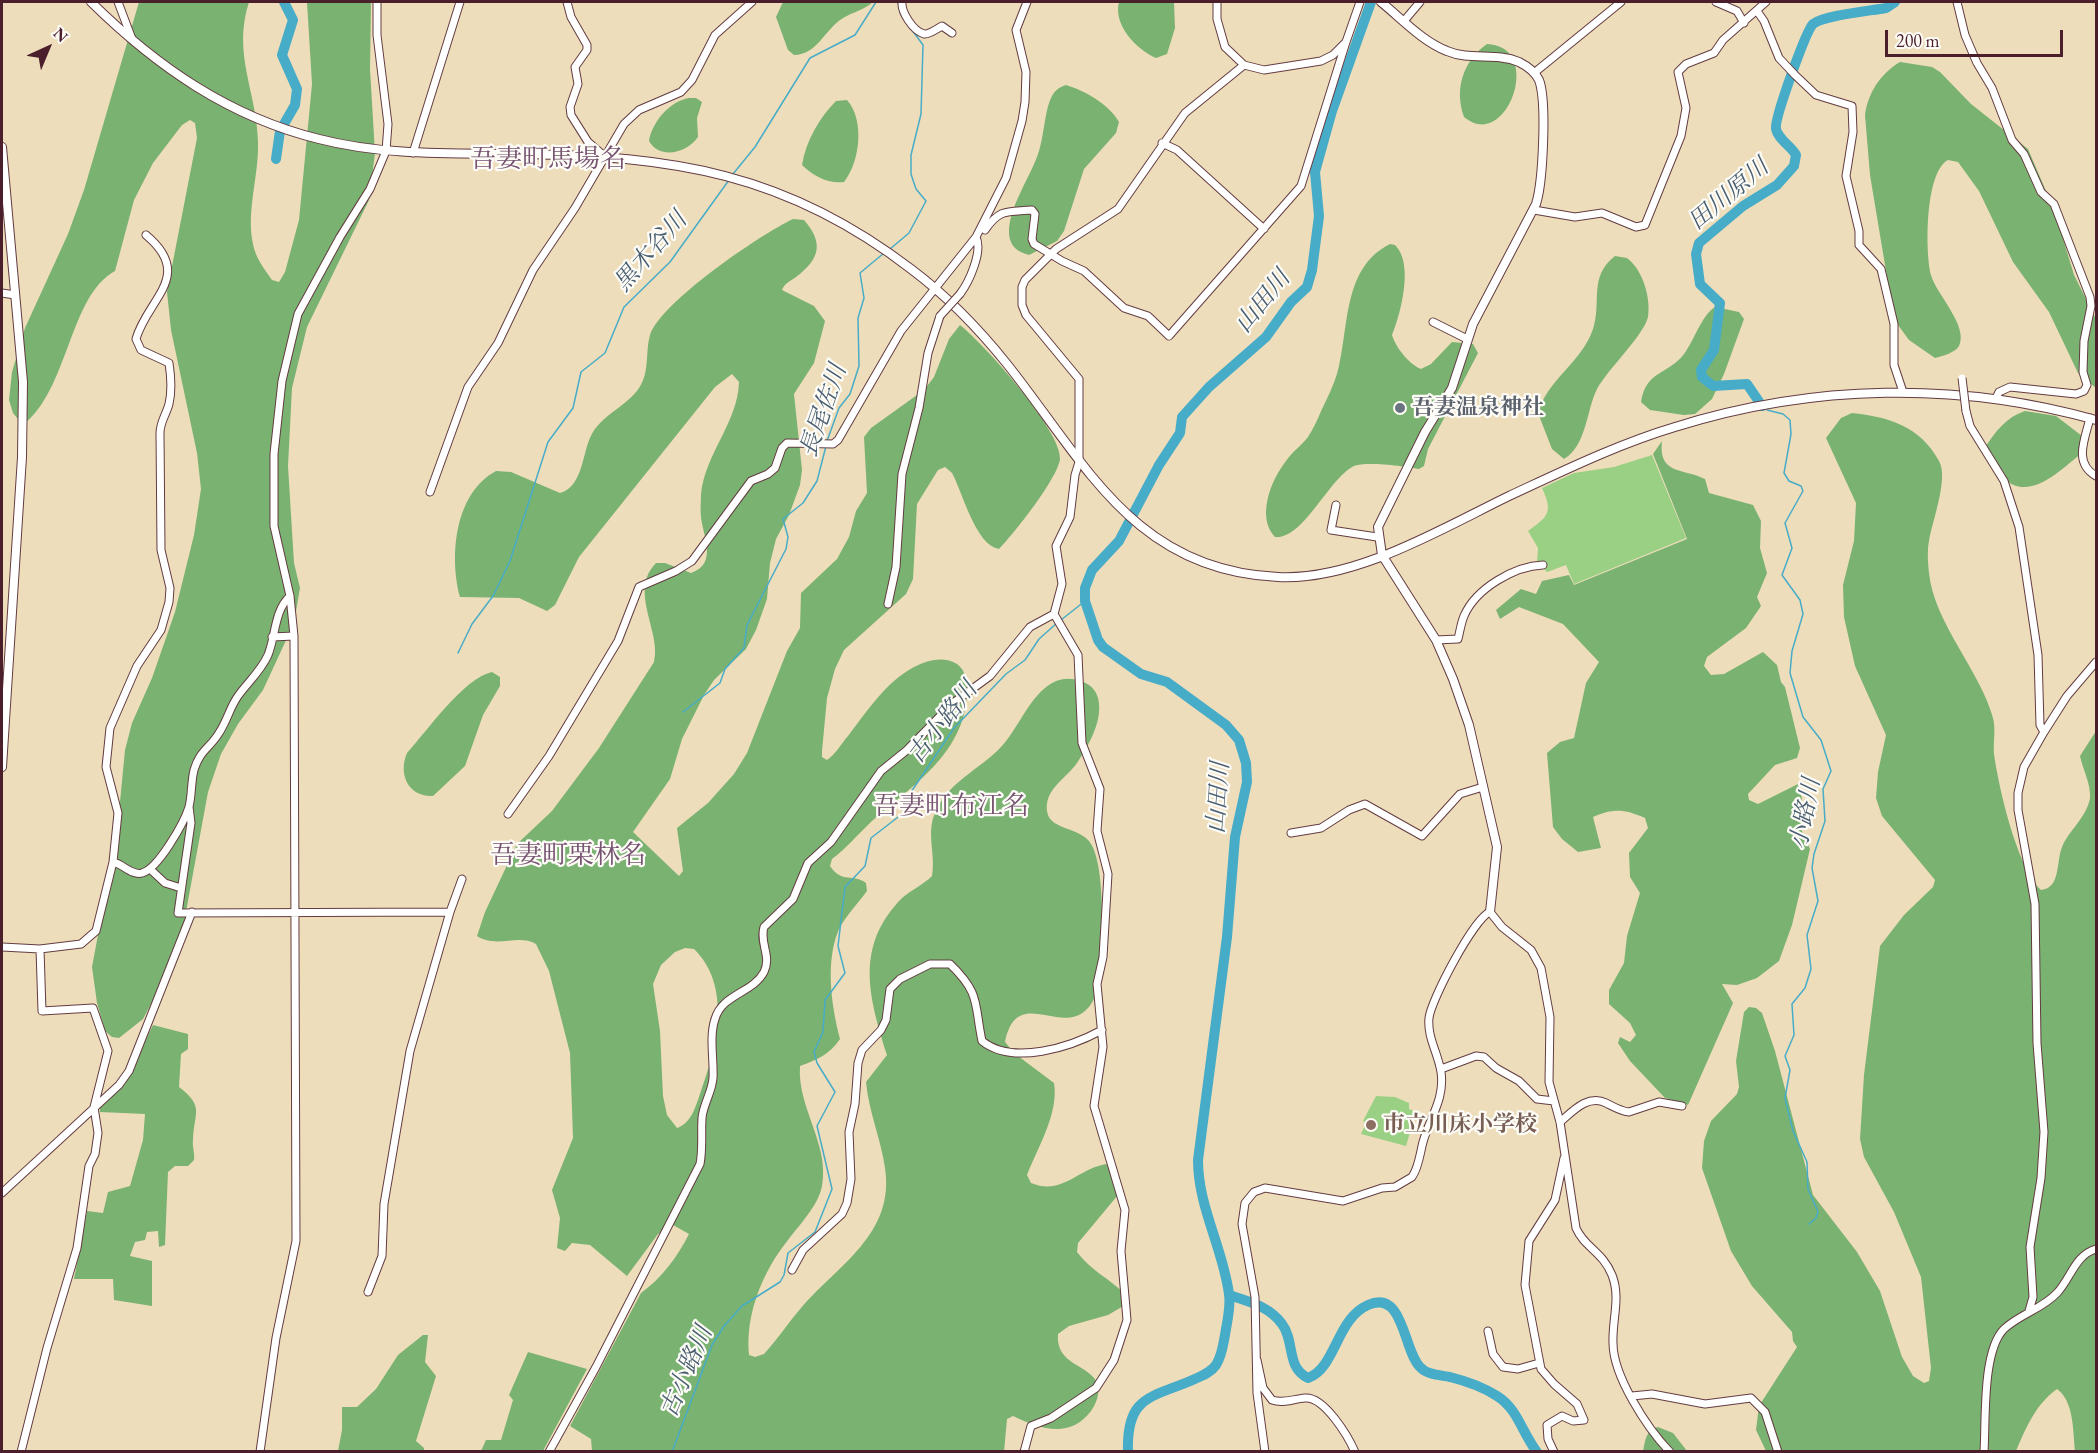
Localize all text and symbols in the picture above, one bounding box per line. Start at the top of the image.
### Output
north arrow [18,18,78,78]
scale bar [1888,18,2066,56]
text: N [49,23,73,47]
text: 200 m [1896,29,1940,52]
district label: 吾妻町馬場名 [470,144,626,176]
water label: 田川原川 [1683,153,1775,237]
water label: 黒木谷川 [609,206,693,298]
water label: 山田川 [1229,265,1297,339]
water label: 長尾佐川 [795,361,853,461]
place label: 吾妻温泉神社 [1412,395,1544,421]
marker: 吾妻温泉神社 [1393,401,1407,415]
water label: 古小路川 [902,676,984,770]
water label: 山田川 [1202,761,1236,835]
water label: 小路川 [1785,776,1827,852]
district label: 吾妻町布江名 [873,791,1029,823]
district label: 吾妻町栗林名 [490,840,646,872]
place label: 市立川床小学校 [1383,1112,1537,1138]
marker: 市立川床小学校 [1364,1118,1378,1132]
water label: 古小路川 [655,1322,719,1422]

